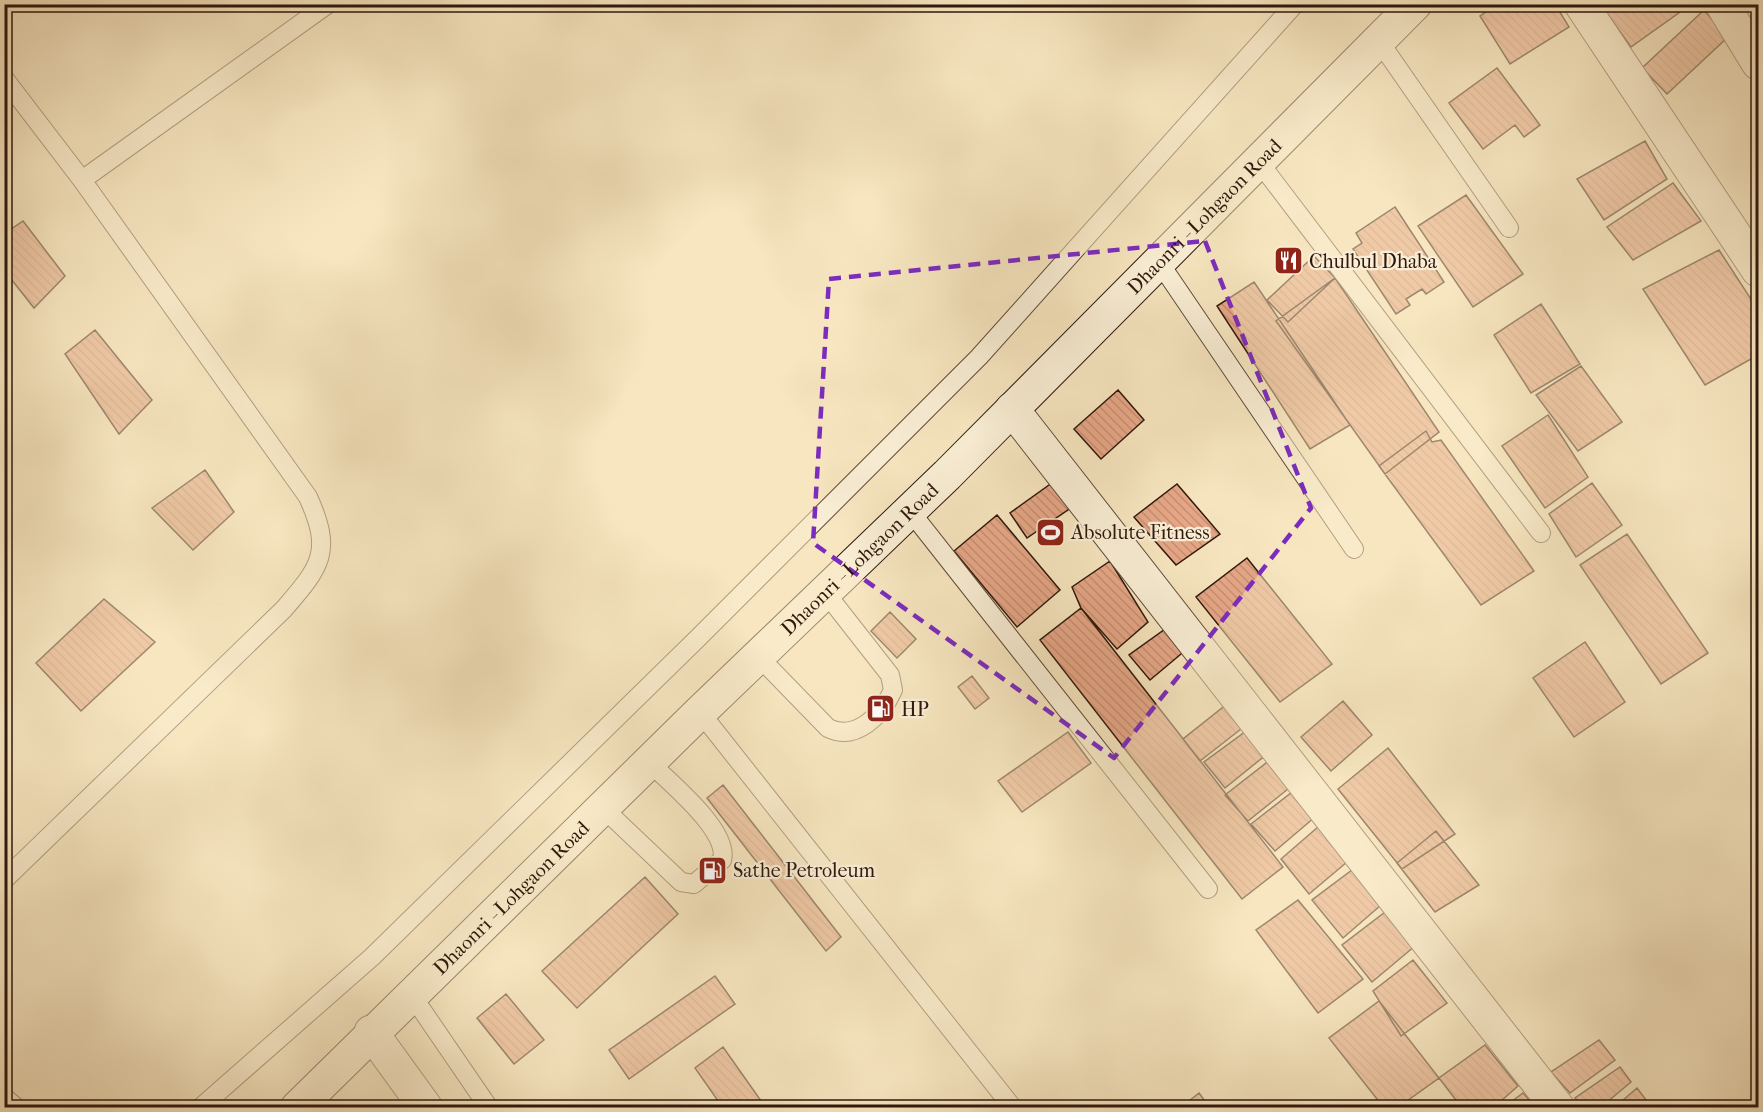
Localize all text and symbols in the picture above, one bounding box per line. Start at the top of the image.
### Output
street label: Dhaonri - Lohgaon Road [1122,133,1287,299]
restaurant icon: Chulbul Dhaba [1272,245,1304,277]
place label: Chulbul Dhaba [1309,250,1438,273]
street label: Dhaonri - Lohgaon Road [776,477,944,640]
sports icon: Absolute Fitness [1034,516,1066,548]
place label: Absolute Fitness [1070,521,1210,544]
fuel station icon: HP [864,693,896,725]
place label: HP [901,698,929,721]
street label: Dhaonri - Lohgaon Road [428,815,595,979]
fuel station icon: Sathe Petroleum [696,854,728,886]
place label: Sathe Petroleum [733,859,876,882]

